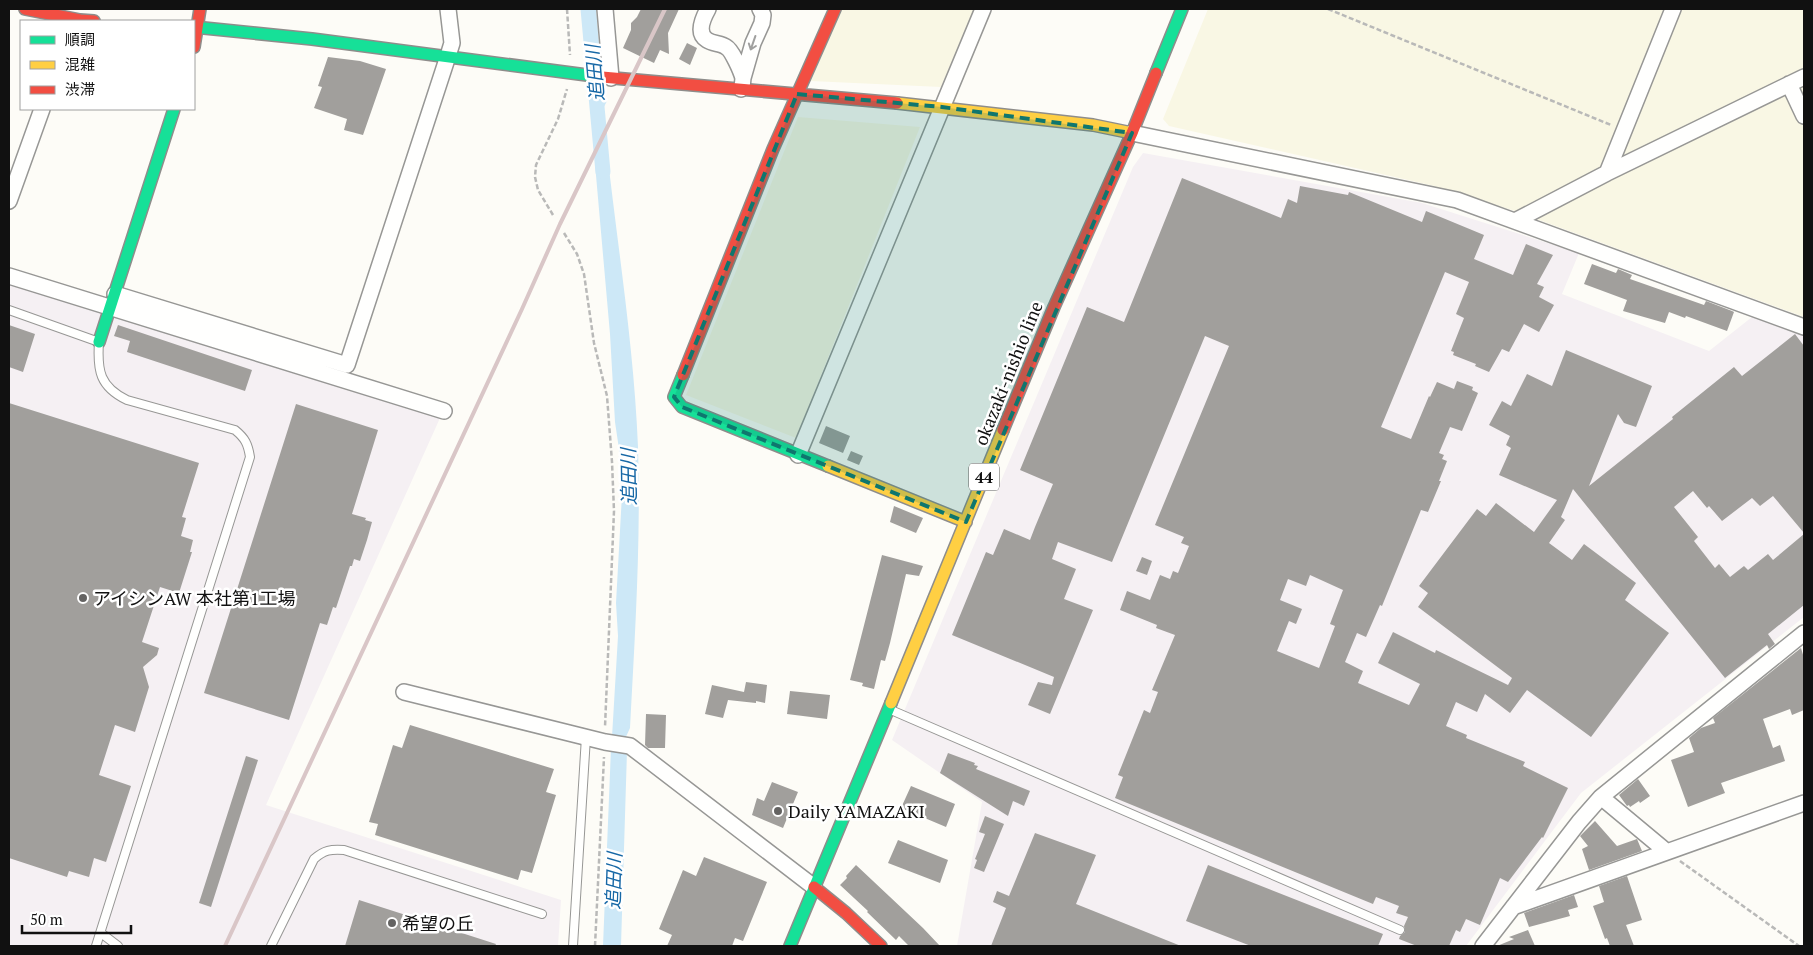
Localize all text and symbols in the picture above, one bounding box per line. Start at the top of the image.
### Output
legend [20,20,195,110]
text: 順調 [65,29,95,49]
one-way arrow [748,35,757,50]
water label: 追田川 [579,42,609,102]
text: 混雑 [65,54,95,74]
text: 渋滞 [65,79,95,99]
street label: okazaki-nishio line [968,297,1048,449]
water label: 追田川 [615,446,641,506]
road number: 44 [969,464,999,491]
place label: アイシンAW 本社第1工場 [93,586,296,610]
marker: アイシンAW 本社第1工場 [77,592,89,604]
place label: Daily YAMAZAKI [788,799,925,823]
marker: Daily YAMAZAKI [772,805,784,817]
water label: 追田川 [600,850,627,910]
scale bar [22,902,131,934]
text: 50 m [30,909,63,929]
place label: 希望の丘 [402,911,474,935]
marker: 希望の丘 [386,917,398,929]

